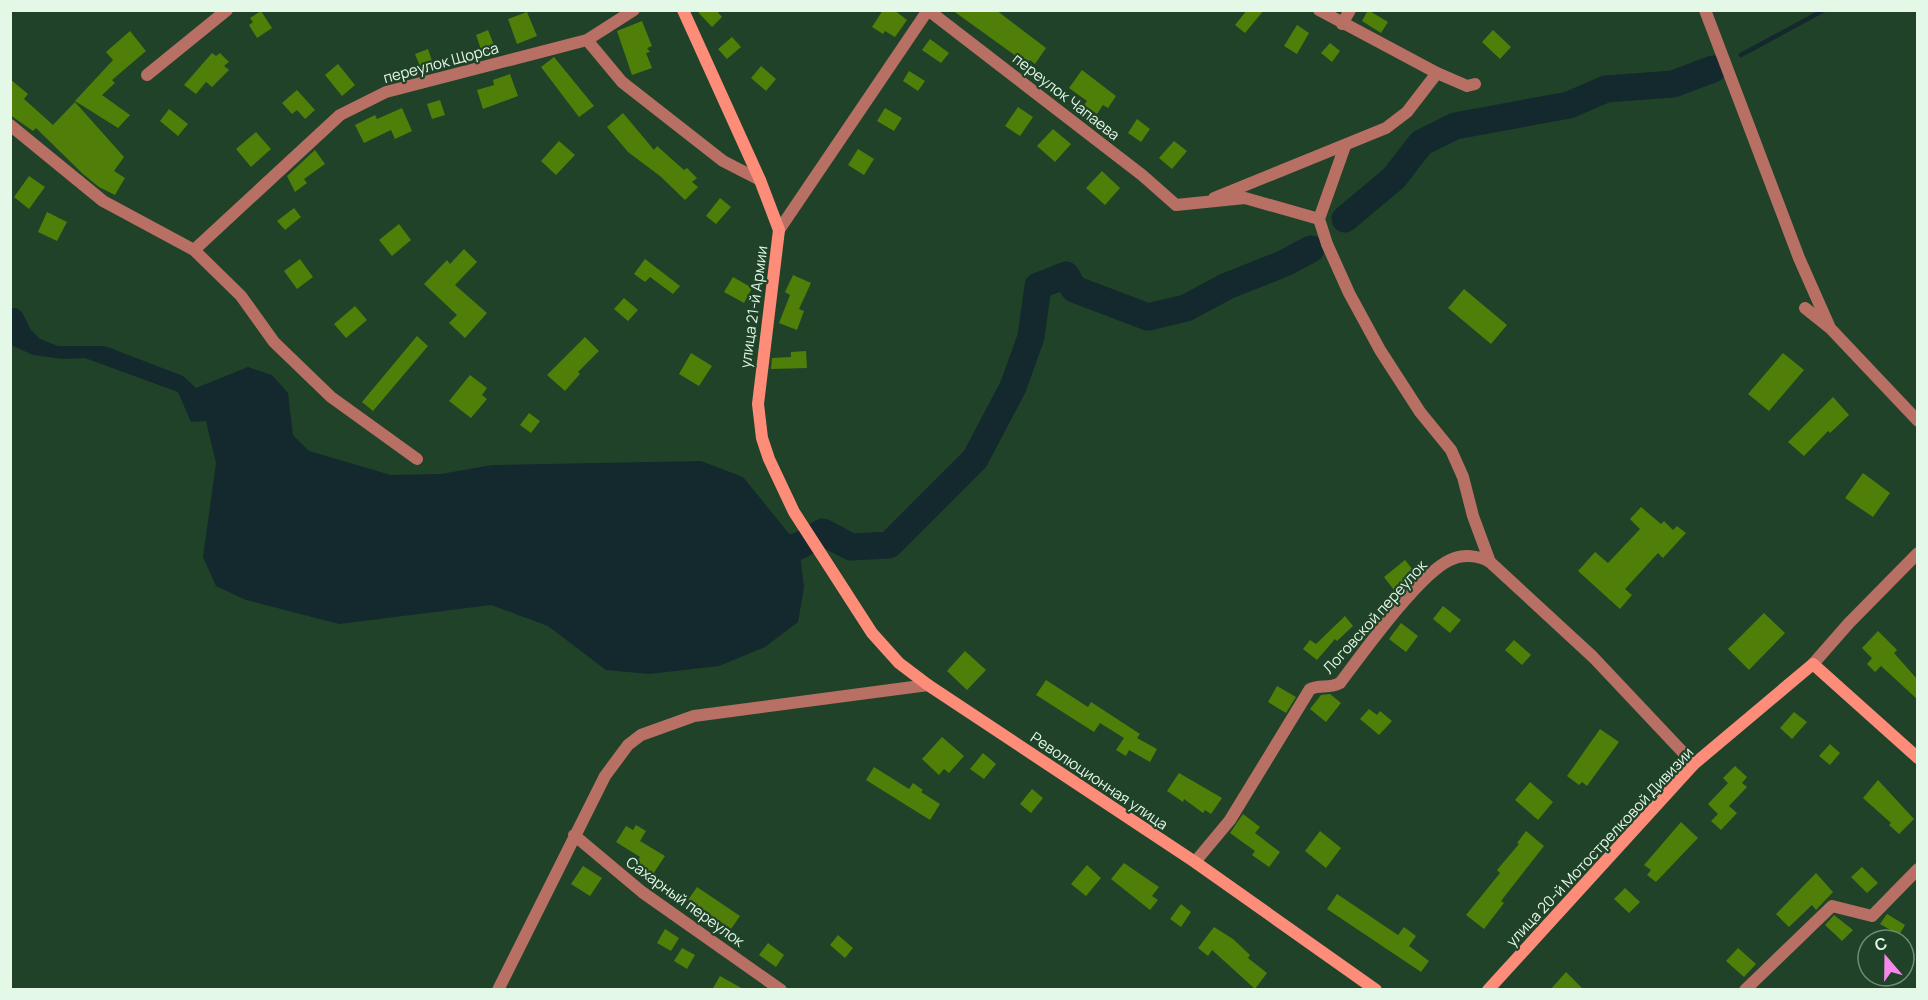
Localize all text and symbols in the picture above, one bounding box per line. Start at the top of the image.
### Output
street label: переулок Щорса [381,37,501,88]
street label: переулок Чапаева [1008,48,1124,145]
street label: улица 21-й Армии [735,244,772,370]
street label: Логовской переулок [1318,555,1432,678]
street label: Революционная улица [1026,727,1172,834]
street label: улица 20-й Мотострелковой Дивизии [1501,742,1698,951]
street label: Сахарный переулок [622,851,749,952]
north arrow [1856,928,1916,988]
text: С [1872,931,1890,956]

